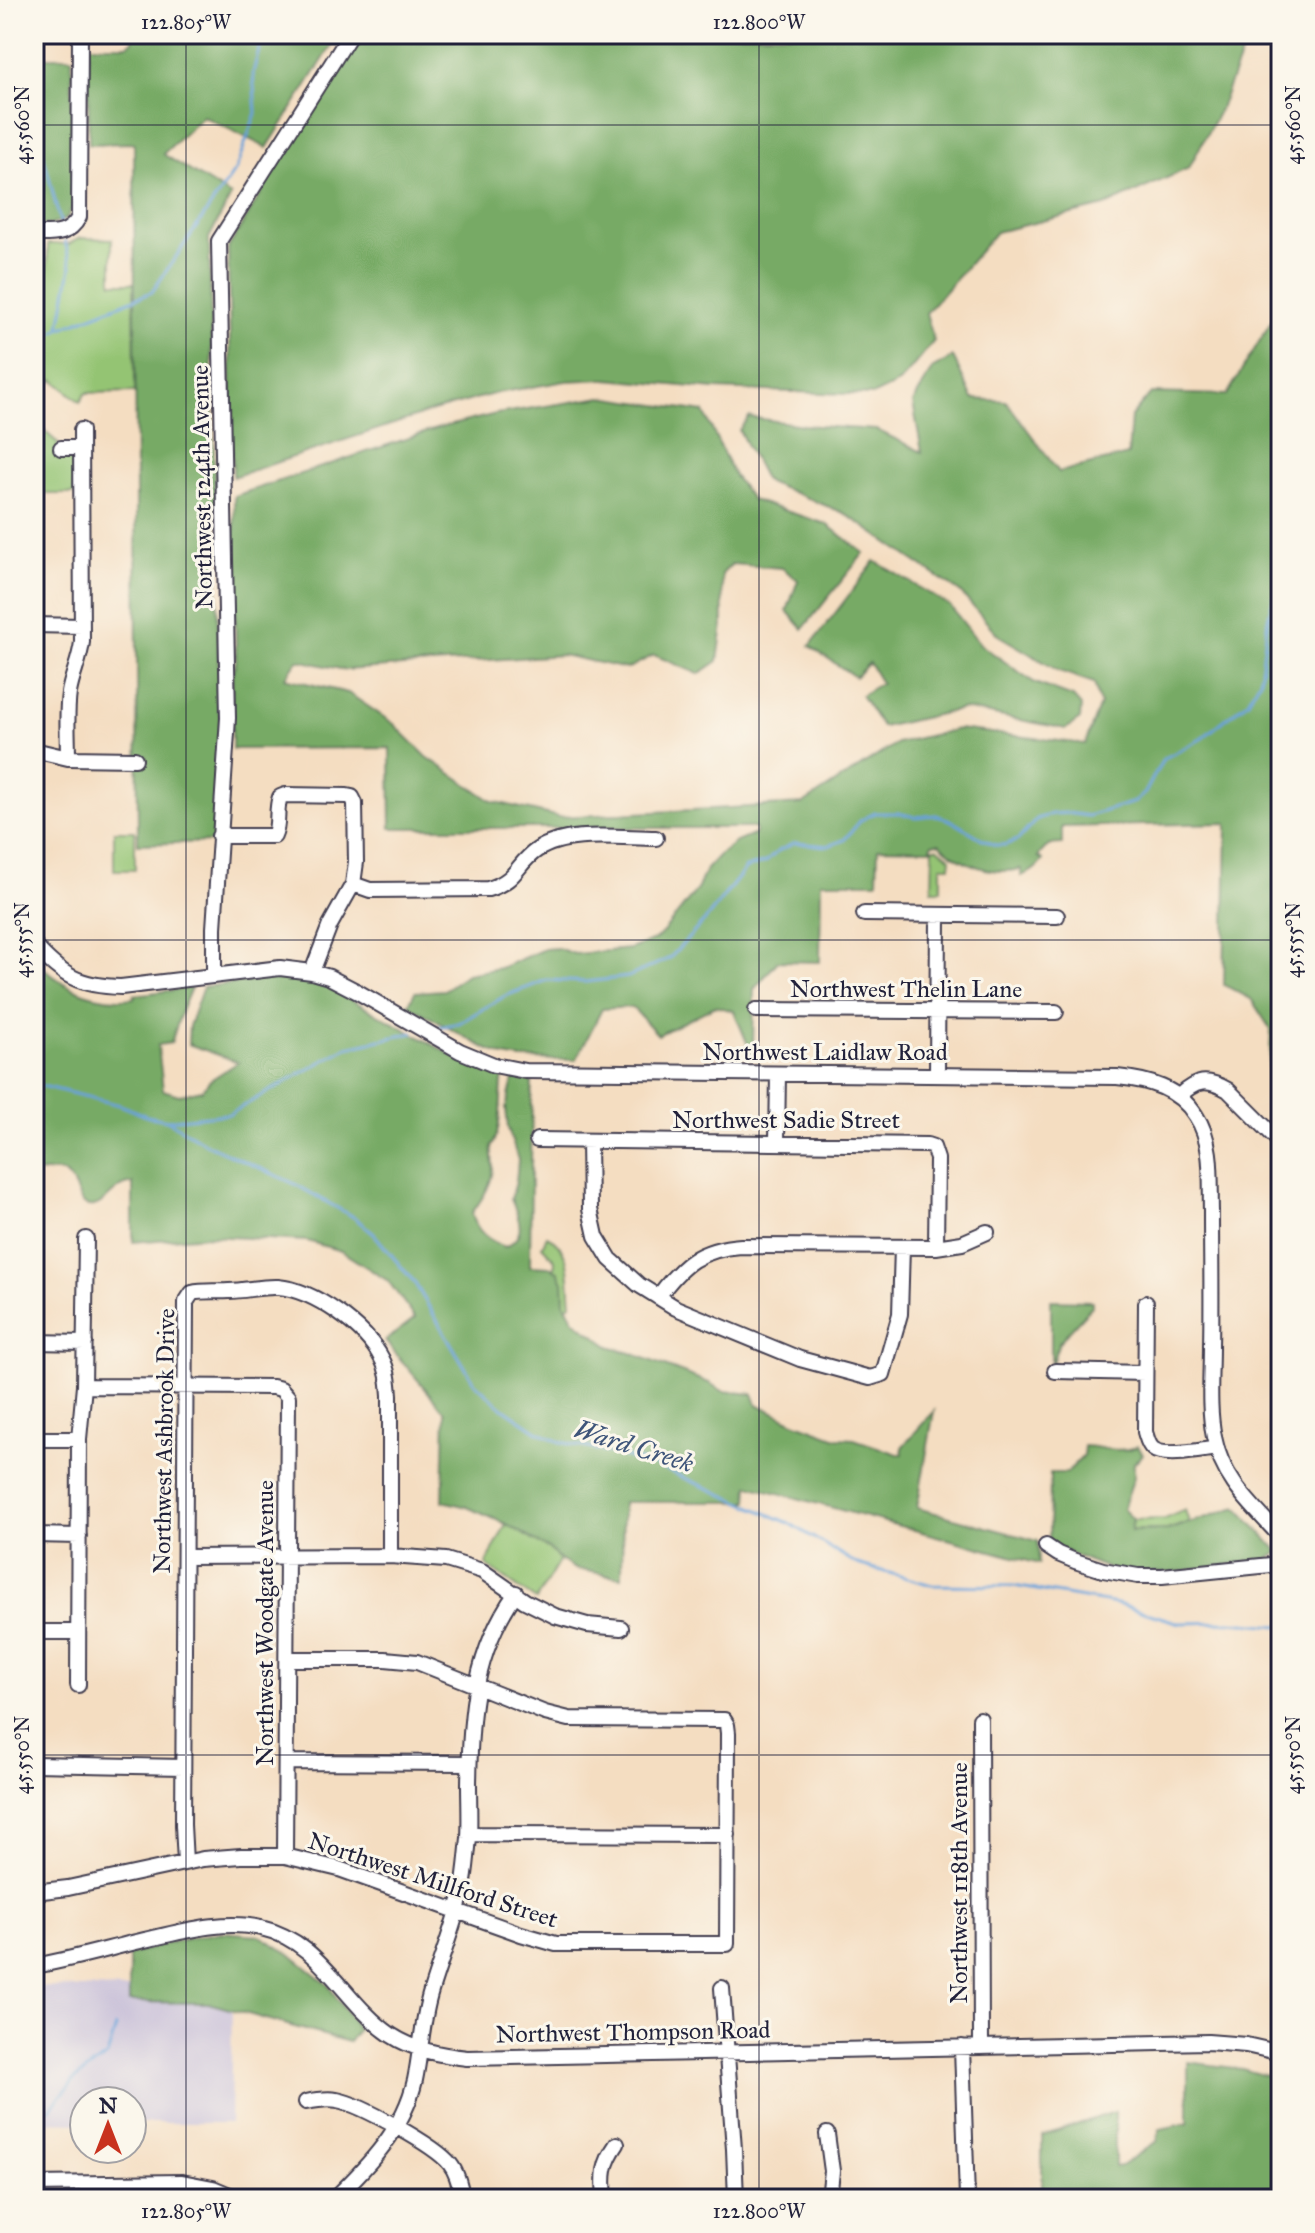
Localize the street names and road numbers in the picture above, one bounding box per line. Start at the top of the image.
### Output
street label: Northwest 124th Avenue [185,365,219,609]
street label: Northwest Thelin Lane [790,974,1022,1004]
street label: Northwest Laidlaw Road [702,1037,948,1067]
street label: Northwest Sadie Street [672,1105,900,1135]
street label: Northwest Ashbrook Drive [147,1308,181,1574]
street label: Northwest Woodgate Avenue [250,1480,280,1766]
street label: Northwest 118th Avenue [944,1762,974,2004]
street label: Northwest Millford Street [304,1825,562,1935]
street label: Northwest Thompson Road [495,2015,771,2049]

